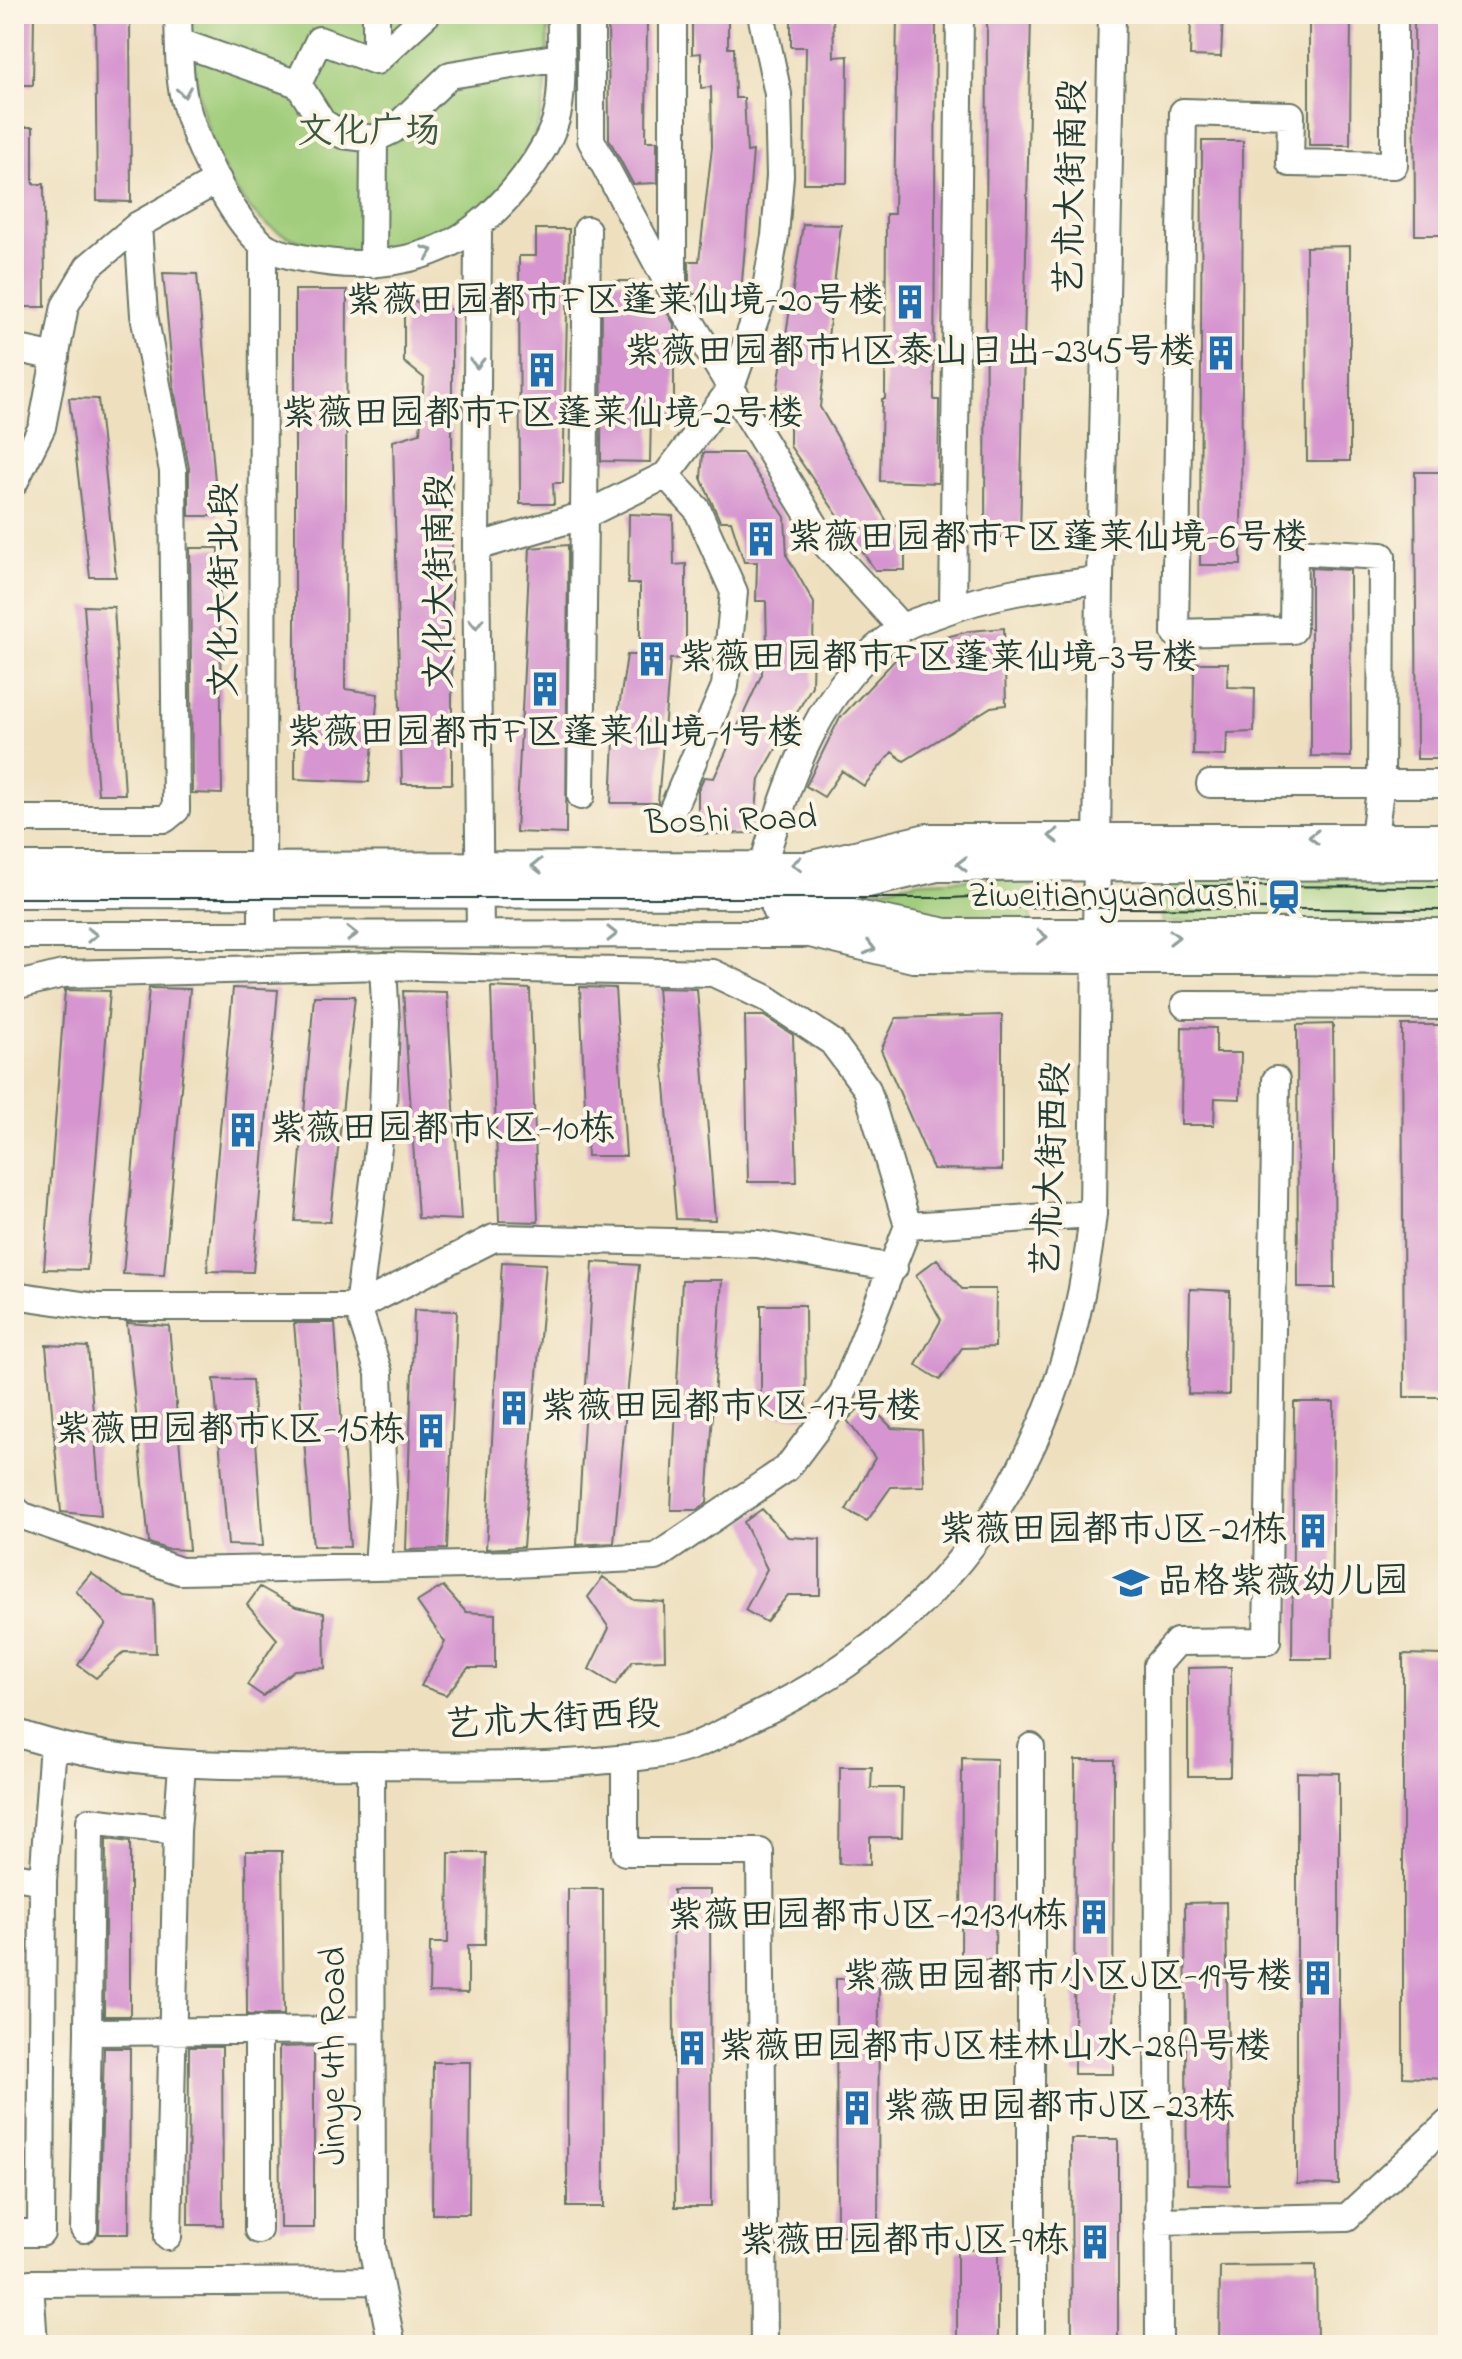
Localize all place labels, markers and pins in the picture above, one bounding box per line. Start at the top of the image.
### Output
place label: 紫薇田园都市F区蓬莱仙境-20号楼 [346,276,884,329]
building icon: 紫薇田园都市F区蓬莱仙境-20号楼 [891,283,929,321]
place label: 紫薇田园都市H区泰山日出-2345号楼 [624,327,1195,380]
building icon: 紫薇田园都市H区泰山日出-2345号楼 [1202,334,1240,372]
building icon: 紫薇田园都市F区蓬莱仙境-2号楼 [523,351,561,389]
place label: 紫薇田园都市F区蓬莱仙境-2号楼 [281,389,803,442]
place label: 紫薇田园都市F区蓬莱仙境-6号楼 [787,513,1308,566]
building icon: 紫薇田园都市F区蓬莱仙境-6号楼 [742,520,780,558]
place label: 紫薇田园都市F区蓬莱仙境-3号楼 [678,633,1198,686]
building icon: 紫薇田园都市F区蓬莱仙境-3号楼 [633,640,671,678]
building icon: 紫薇田园都市F区蓬莱仙境-1号楼 [526,670,564,708]
place label: 紫薇田园都市F区蓬莱仙境-1号楼 [287,708,803,761]
place label: Ziweitianyuandushi [969,871,1258,924]
station icon: Ziweitianyuandushi [1265,878,1303,916]
place label: 紫薇田园都市K区-10栋 [269,1104,615,1157]
building icon: 紫薇田园都市K区-10栋 [224,1111,262,1149]
place label: 紫薇田园都市K区-17号楼 [540,1382,921,1435]
building icon: 紫薇田园都市K区-17号楼 [495,1389,533,1427]
place label: 紫薇田园都市K区-15栋 [54,1405,405,1458]
building icon: 紫薇田园都市K区-15栋 [412,1412,450,1450]
place label: 紫薇田园都市J区-21栋 [939,1505,1287,1558]
building icon: 紫薇田园都市J区-21栋 [1294,1512,1332,1550]
place label: 品格紫薇幼儿园 [1157,1557,1409,1610]
school or university icon: 品格紫薇幼儿园 [1112,1564,1150,1602]
place label: 紫薇田园都市J区-121314栋 [667,1891,1068,1944]
building icon: 紫薇田园都市J区-121314栋 [1075,1898,1113,1936]
place label: 紫薇田园都市小区J区-19号楼 [843,1952,1292,2005]
building icon: 紫薇田园都市小区J区-19号楼 [1299,1959,1337,1997]
place label: 紫薇田园都市J区桂林山水-28A号楼 [718,2022,1271,2075]
building icon: 紫薇田园都市J区桂林山水-28A号楼 [673,2029,711,2067]
place label: 紫薇田园都市J区-23栋 [883,2082,1235,2135]
building icon: 紫薇田园都市J区-23栋 [838,2089,876,2127]
place label: 紫薇田园都市J区-9栋 [739,2216,1069,2269]
building icon: 紫薇田园都市J区-9栋 [1076,2223,1114,2261]

